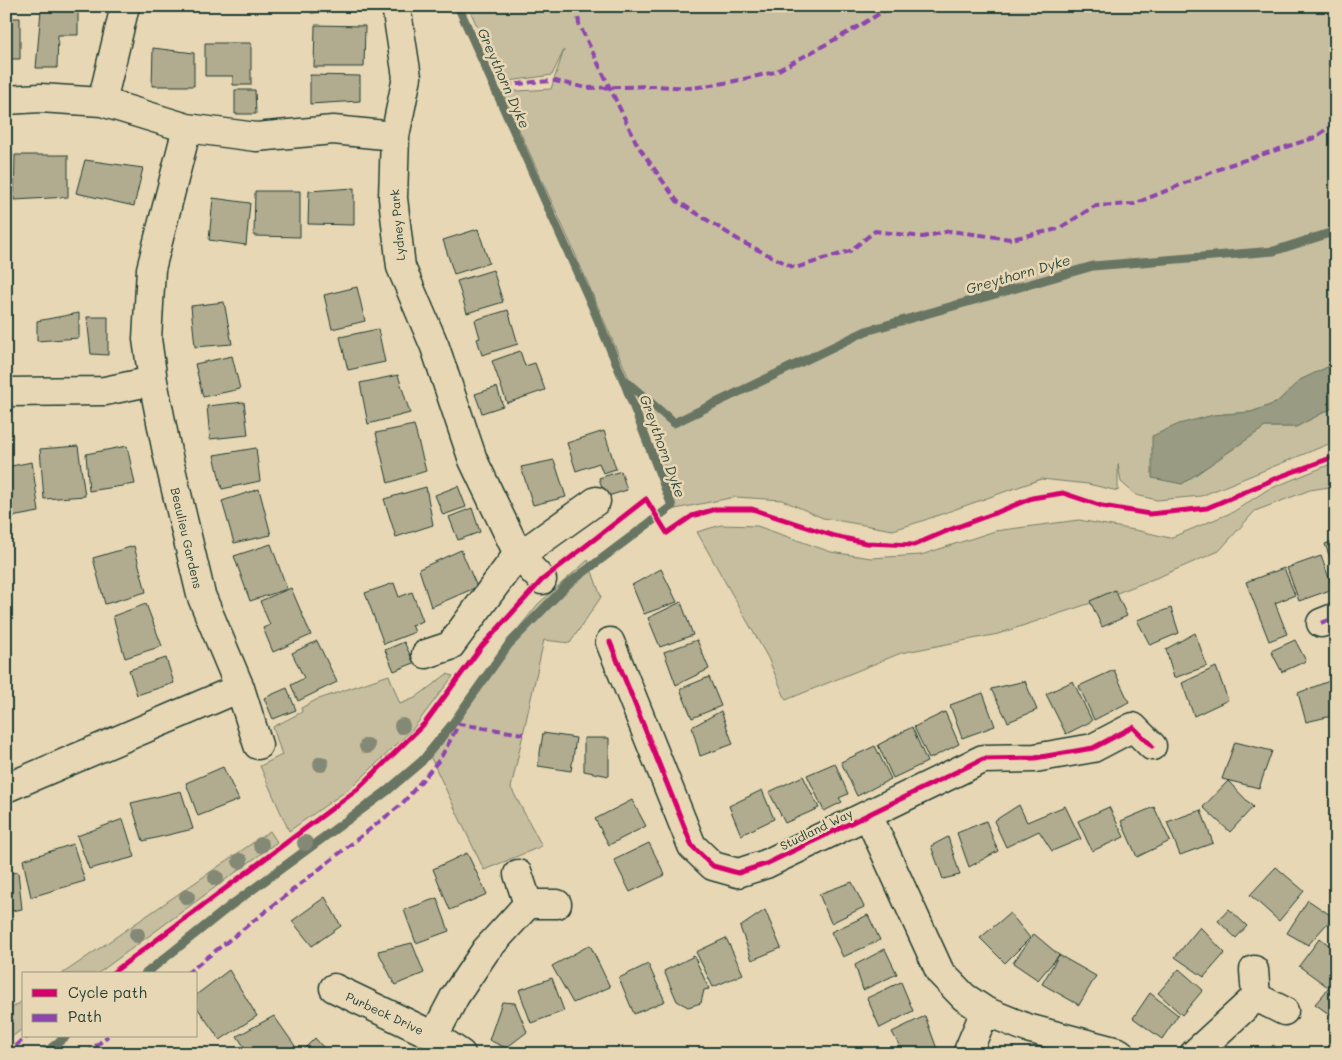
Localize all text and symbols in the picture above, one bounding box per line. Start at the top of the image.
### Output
water label: Greythorn Dyke [473,25,535,131]
street label: Lydney Park [386,189,408,261]
water label: Greythorn Dyke [963,250,1073,298]
water label: Greythorn Dyke [636,392,690,500]
street label: Beaulieu Gardens [168,486,206,590]
street label: Studland Way [777,804,855,854]
legend [22,972,198,1038]
text: Cycle path [68,982,147,1002]
street label: Purbeck Drive [344,988,426,1038]
text: Path [68,1006,102,1026]

